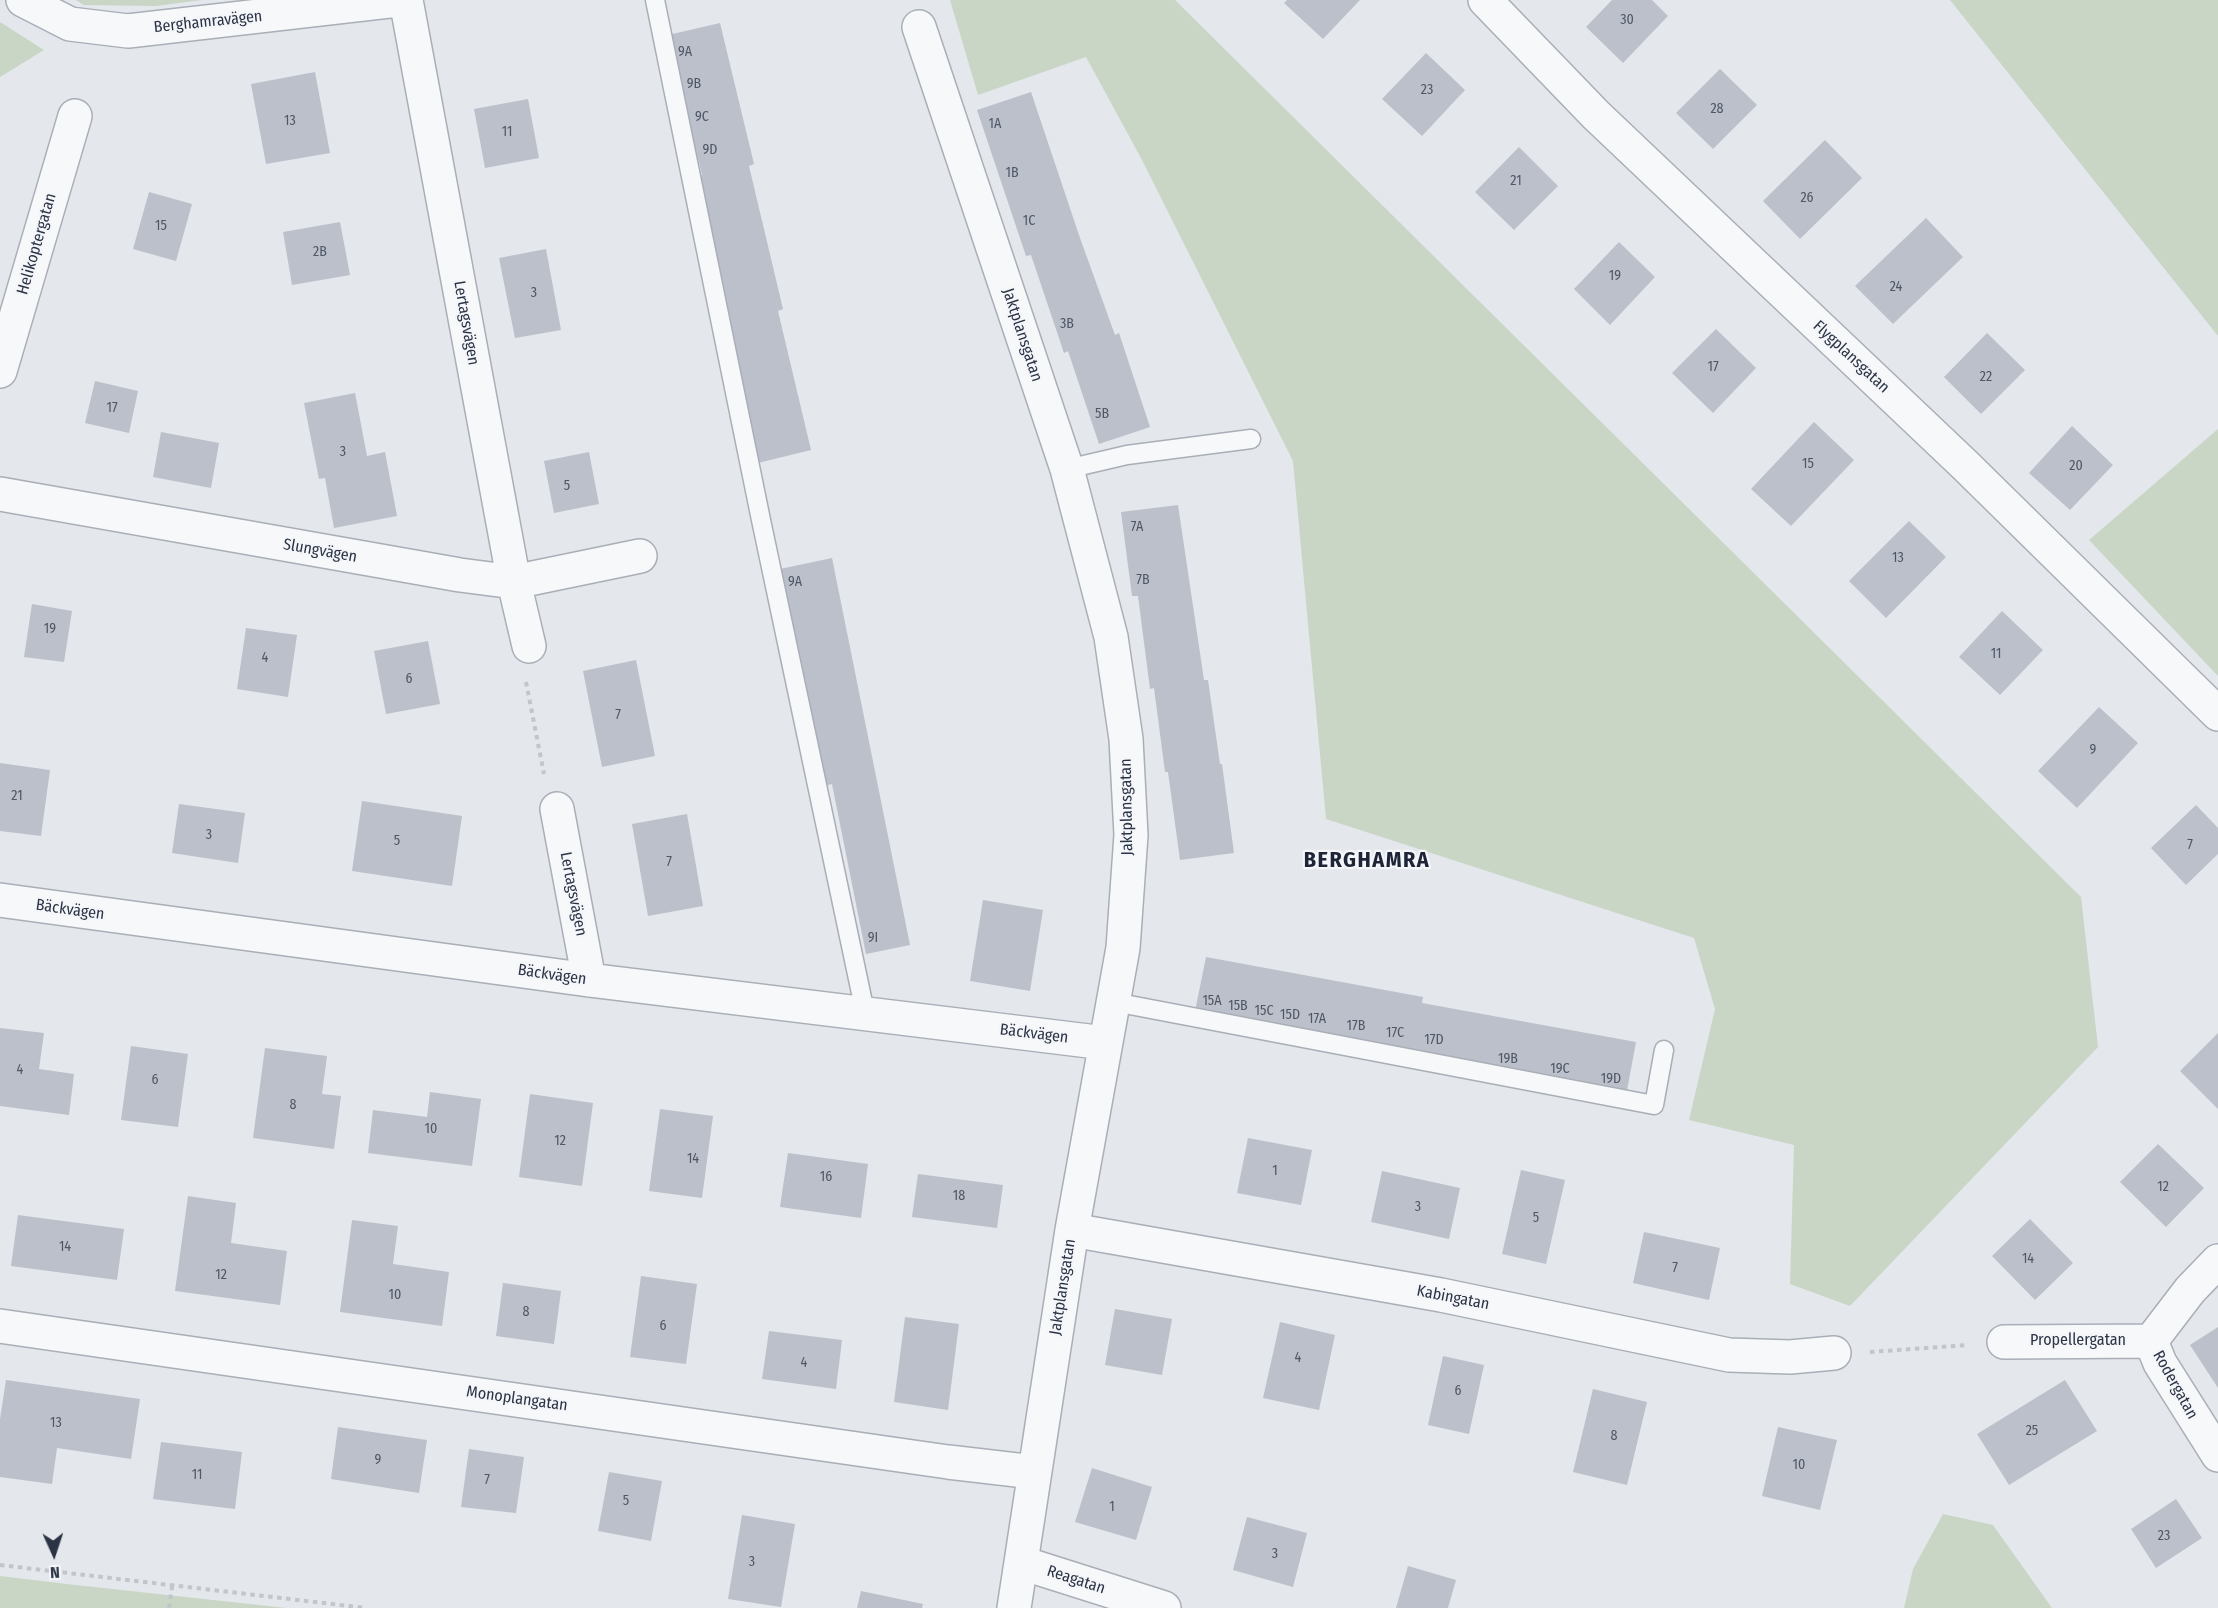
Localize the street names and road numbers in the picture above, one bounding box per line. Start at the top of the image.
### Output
street label: Berghamravägen [153,7,263,37]
street label: Helikoptergatan [13,191,61,297]
street label: Lertagsvägen [449,279,483,367]
street label: Jaktplansgatan [998,286,1046,384]
street label: Flygplansgatan [1809,317,1893,397]
street label: Slungvägen [282,535,358,567]
street label: Jaktplansgatan [1117,758,1137,856]
street label: Lertagsvägen [555,850,591,938]
street label: Bäckvägen [34,896,106,924]
street label: Bäckvägen [516,961,588,989]
street label: Bäckvägen [999,1020,1069,1048]
street label: Jaktplansgatan [1046,1238,1080,1336]
street label: Kabingatan [1415,1282,1491,1314]
street label: Propellergatan [2030,1331,2126,1351]
street label: Rodergatan [2148,1347,2202,1423]
street label: Monoplangatan [465,1382,569,1416]
street label: Reagatan [1044,1562,1108,1598]

